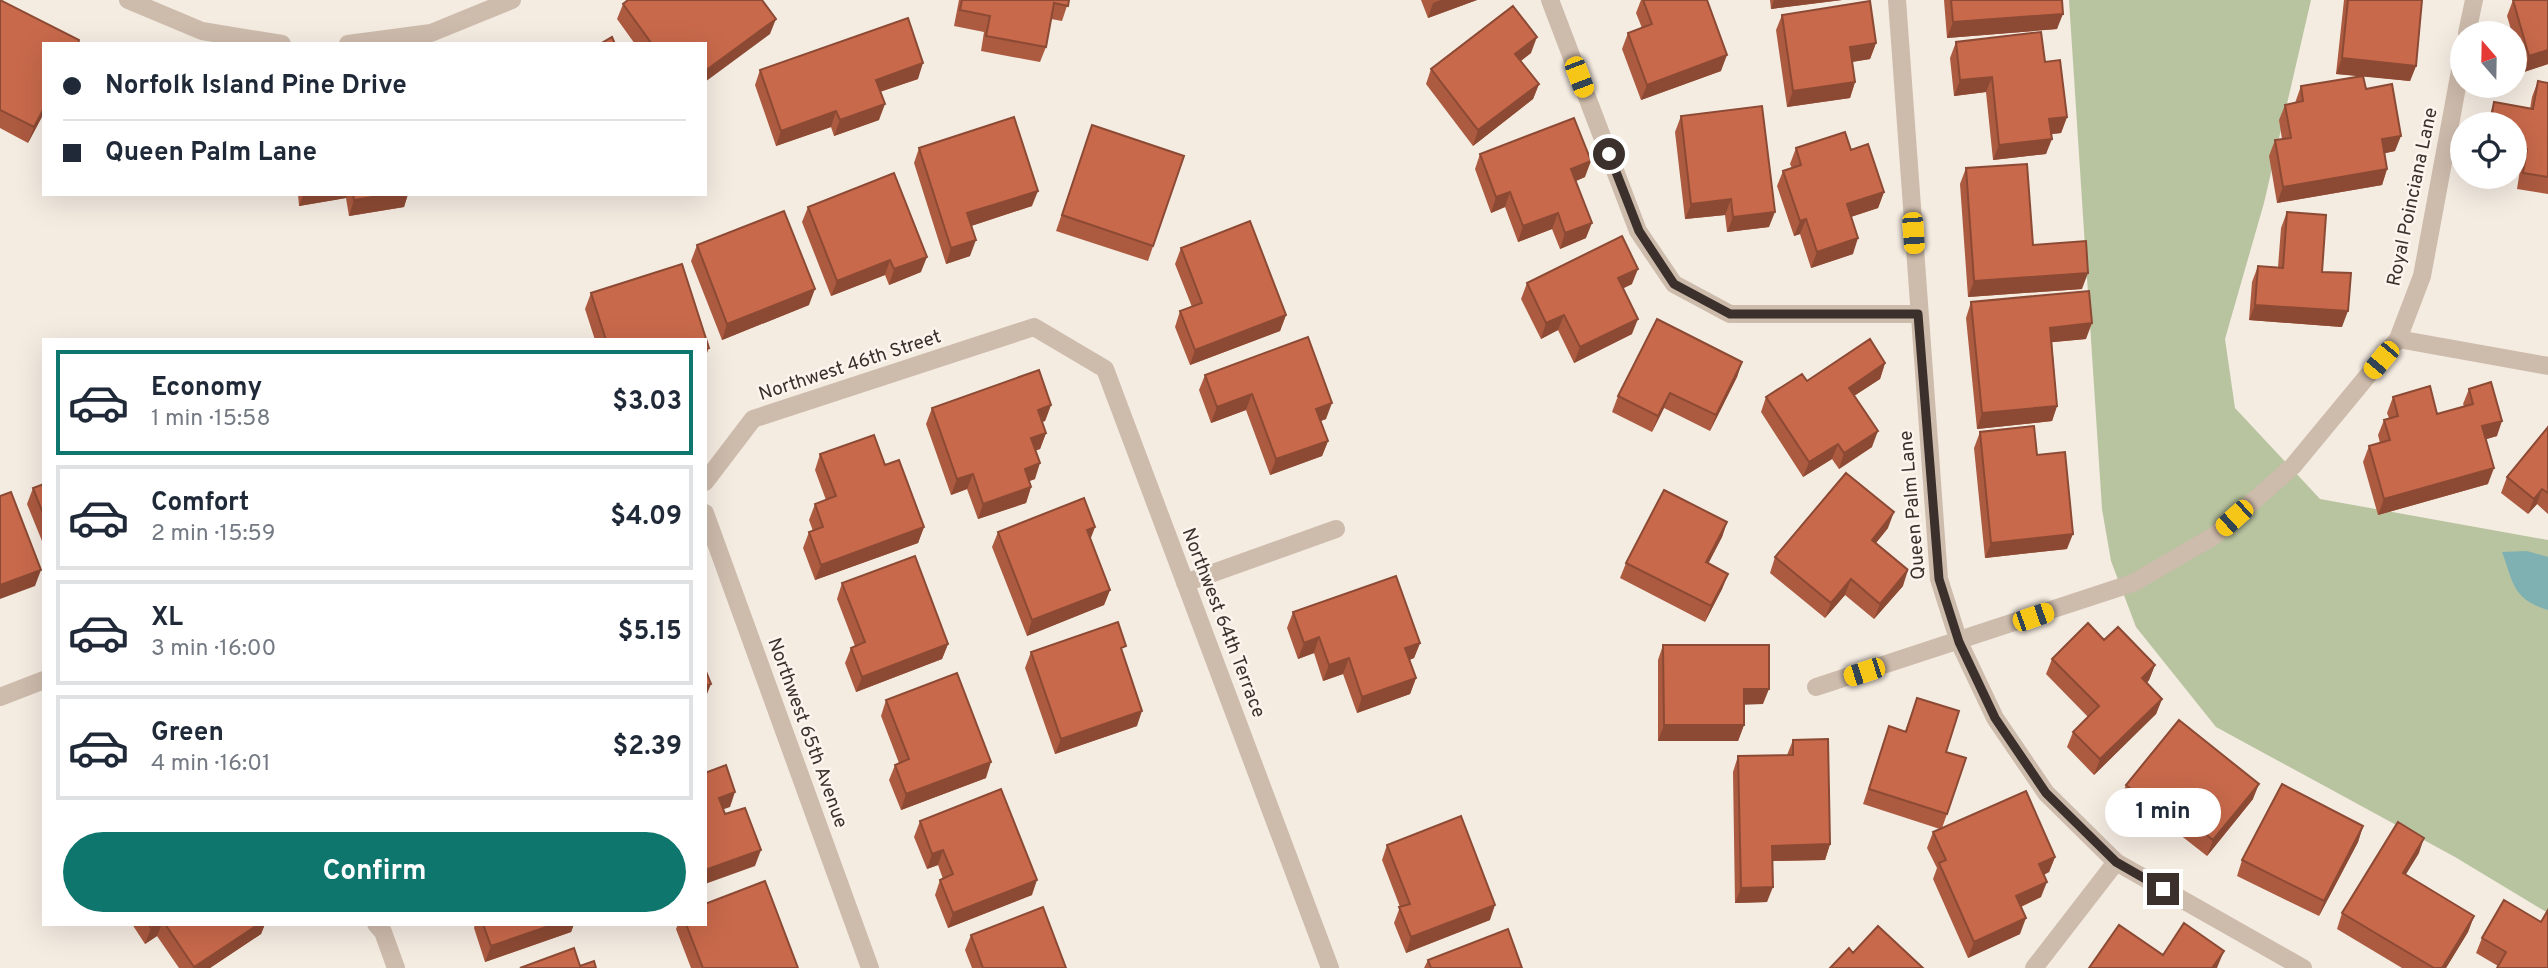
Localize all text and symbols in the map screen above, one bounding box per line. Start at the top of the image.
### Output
north arrow [2450,21,2527,98]
map controls [2450,21,2527,189]
car [1562,54,1597,100]
text: Norfolk Island Pine Drive [105,70,407,103]
street label: Royal Poinciana Lane [2382,105,2444,289]
button: locate [2450,112,2527,189]
text: Queen Palm Lane [105,137,317,170]
route start [1593,138,1625,170]
car [1902,211,1925,255]
street label: Northwest 46th Street [756,325,944,407]
car [2360,337,2403,383]
icon: car [67,371,130,434]
text: Economy [151,372,262,405]
text: $3.03 [612,386,682,419]
text: 1 min · 15:58 [151,405,270,434]
street label: Queen Palm Lane [1895,429,1931,581]
icon: car [67,486,130,549]
text: Comfort [151,487,249,520]
car [2212,496,2257,540]
text: $4.09 [610,501,682,534]
text: 2 min · 15:59 [151,520,275,549]
street label: Northwest 64th Terrace [1176,525,1270,721]
car [2010,600,2057,634]
icon: car [67,601,130,664]
text: XL [151,602,183,635]
text: $5.15 [618,616,682,649]
text: 3 min · 16:00 [151,635,276,664]
street label: Northwest 65th Avenue [761,635,853,831]
car [1841,656,1888,688]
icon: car [67,716,130,779]
text: Green [151,717,224,750]
text: $2.39 [613,731,682,764]
text: 4 min · 16:01 [151,750,271,779]
callout: 1 min [2105,788,2221,836]
text: 1 min [2135,798,2191,827]
button: Confirm [63,832,686,912]
route end [2147,873,2179,905]

